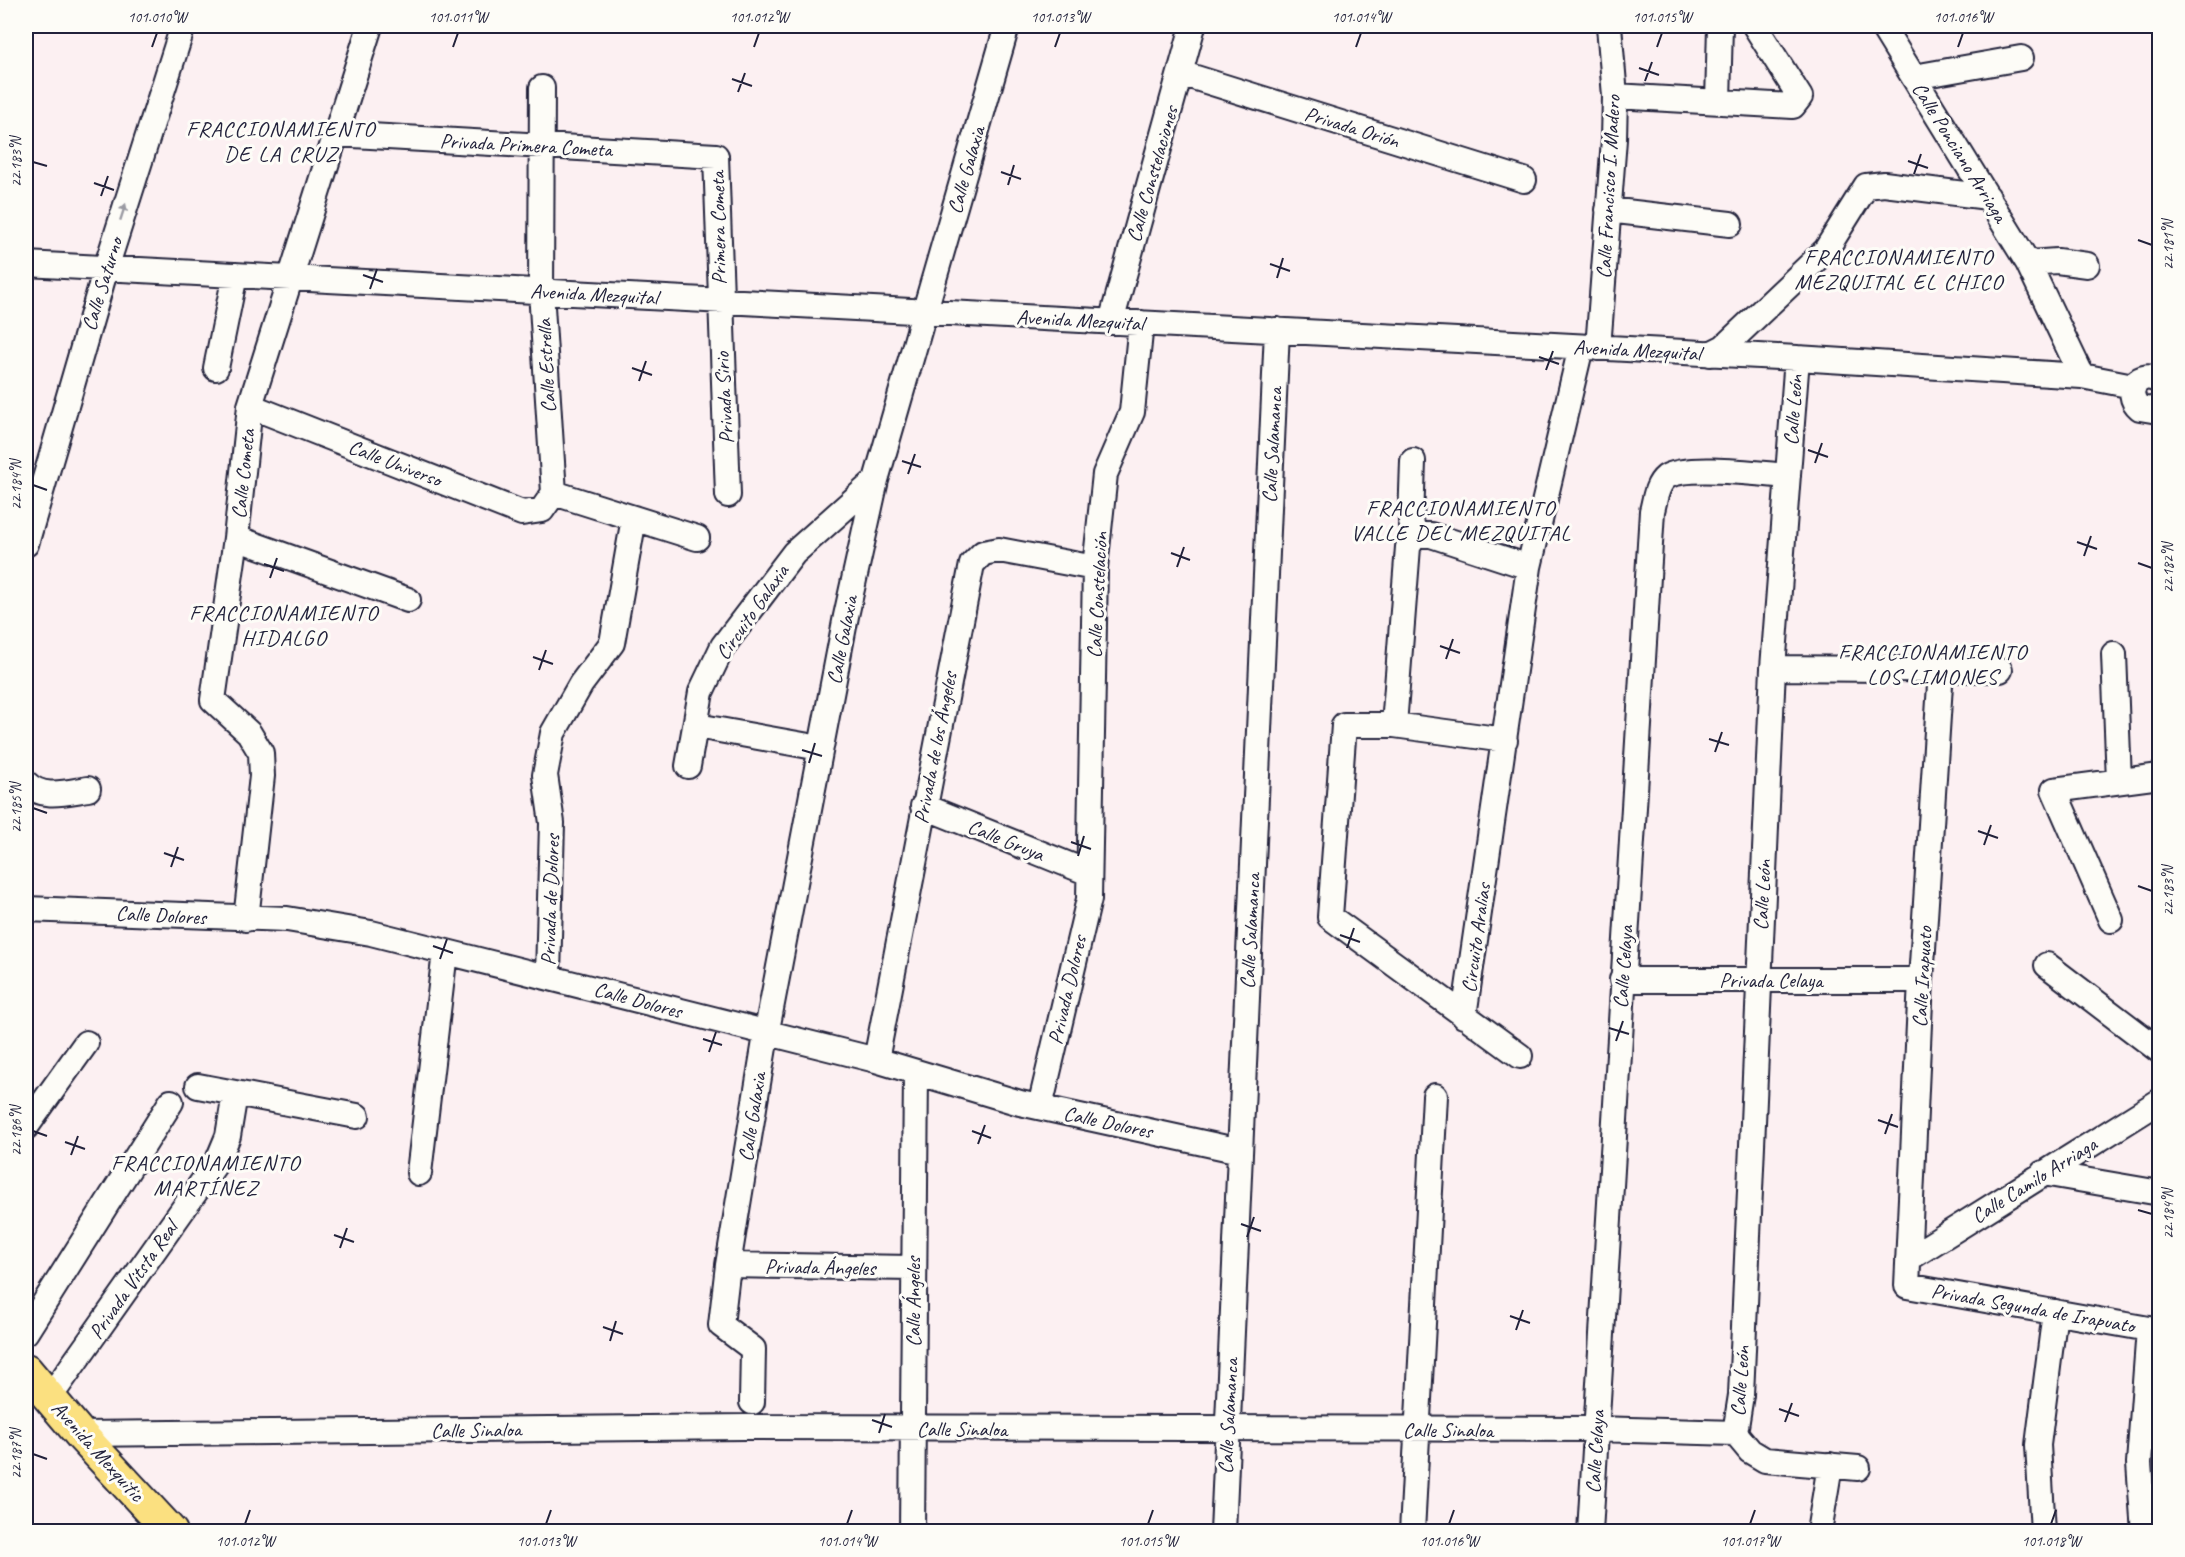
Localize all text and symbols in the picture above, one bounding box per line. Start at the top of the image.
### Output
text: 101.010°W [128,8,189,27]
text: 101.011°W [429,8,490,27]
text: 101.012°W [730,8,791,27]
text: 101.013°W [1031,8,1092,27]
text: 101.014°W [1332,8,1393,27]
text: 101.015°W [1633,8,1694,27]
text: 101.016°W [1934,8,1995,27]
street label: Calle Ponciano Arriaga [1906,77,2015,229]
street label: Calle Francisco I. Madero [1590,93,1626,279]
street label: Privada Orión [1302,100,1403,154]
street label: Calle Constelaciones [1120,101,1184,245]
district label: FRACCIONAMIENTO DE LA CRUZ [186,115,376,168]
street label: Calle Galaxia [941,121,992,217]
street label: Privada Primera Cometa [439,128,615,163]
text: 22.183°N [7,134,26,187]
street label: Primera Cometa [704,169,732,285]
one-way arrow [119,203,129,221]
text: 22.181°N [2159,217,2178,270]
street label: Calle Saturno [76,232,129,334]
district label: FRACCIONAMIENTO MEZQUITAL EL CHICO [1794,243,2004,296]
street label: Avenida Mezquital [530,278,662,310]
street label: Avenida Mezquital [1016,304,1148,336]
street label: Calle Estrella [530,317,561,414]
street label: Avenida Mezquital [1573,334,1705,366]
street label: Privada Sirio [709,350,739,445]
street label: Calle León [1778,373,1808,446]
street label: Calle Salamanca [1256,384,1288,503]
street label: Calle Cometa [225,427,261,520]
street label: Calle Universo [345,433,448,494]
text: 22.184°N [7,457,26,510]
district label: FRACCIONAMIENTO VALLE DEL MEZQUITAL [1351,494,1571,547]
street label: Calle Constelación [1081,531,1113,659]
text: 22.182°N [2159,540,2178,593]
street label: Circuito Galaxia [710,558,795,665]
street label: Calle Galaxia [821,591,864,686]
district label: FRACCIONAMIENTO HIDALGO [189,599,379,652]
district label: FRACCIONAMIENTO LOS LIMONES [1838,638,2028,691]
street label: Privada de los Ángeles [908,668,963,826]
text: 22.185°N [7,780,26,833]
street label: Calle Gruya [964,813,1050,868]
street label: Privada de Dolores [535,832,565,966]
street label: Calle León [1747,858,1777,931]
text: 22.183°N [2159,863,2178,916]
street label: Calle Salamanca [1234,870,1266,989]
street label: Circuito Aralias [1455,880,1497,994]
street label: Calle Dolores [115,900,209,930]
street label: Calle Celaya [1607,923,1639,1009]
street label: Calle Irapuato [1906,924,1938,1028]
street label: Privada Dolores [1042,931,1093,1047]
street label: Privada Celaya [1719,967,1825,993]
street label: Calle Dolores [591,976,687,1025]
street label: Calle Galaxia [732,1068,772,1163]
street label: Calle Dolores [1061,1100,1157,1144]
text: 22.186°N [7,1103,26,1156]
street label: Calle Camilo Arriaga [1966,1130,2103,1229]
district label: FRACCIONAMIENTO MARTÍNEZ [111,1149,301,1202]
text: 22.184°N [2159,1186,2178,1239]
street label: Privada Vitsta Real [83,1213,185,1344]
street label: Privada Ángeles [765,1253,877,1281]
street label: Calle Ángeles [900,1255,926,1347]
street label: Privada Segunda de Irapuato [1929,1277,2139,1339]
street label: Calle León [1725,1344,1755,1417]
street label: Calle Salamanca [1212,1355,1244,1474]
street label: Avenida Mexquitic [46,1395,151,1508]
street label: Calle Celaya [1580,1408,1610,1494]
street label: Calle Sinaloa [431,1416,524,1444]
street label: Calle Sinaloa [917,1416,1010,1442]
street label: Calle Sinaloa [1403,1417,1496,1443]
text: 22.187°N [7,1426,26,1479]
text: 101.012°W [216,1532,277,1551]
text: 101.013°W [517,1532,578,1551]
text: 101.014°W [818,1532,879,1551]
text: 101.015°W [1119,1532,1180,1551]
text: 101.016°W [1420,1532,1481,1551]
text: 101.017°W [1721,1532,1782,1551]
text: 101.018°W [2022,1532,2083,1551]

